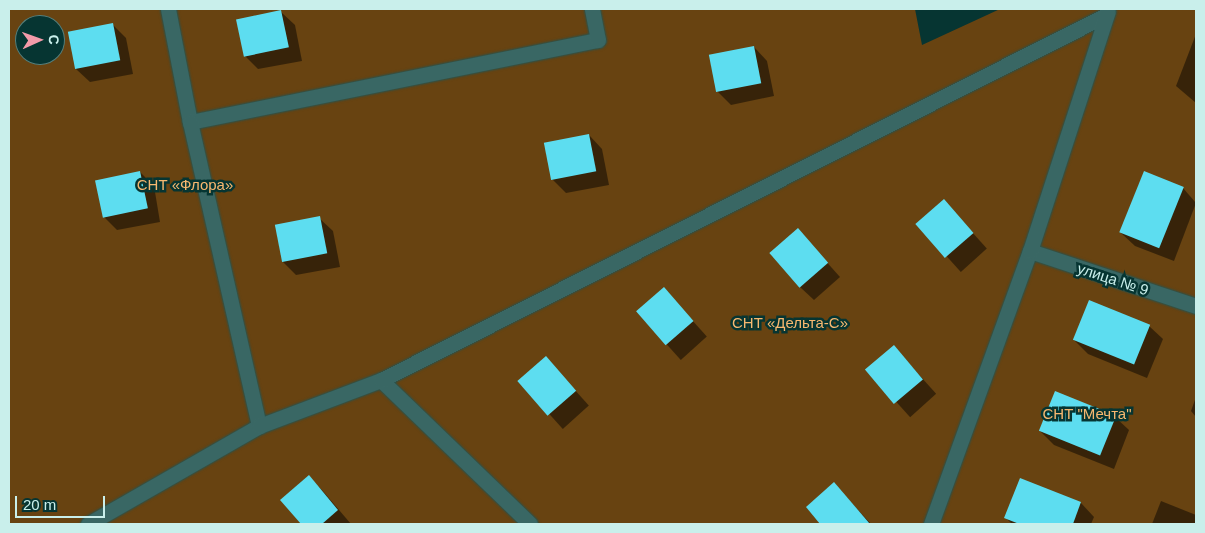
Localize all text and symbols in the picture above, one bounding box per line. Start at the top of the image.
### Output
north arrow [15,15,65,65]
text: С [46,34,62,45]
park label: СНТ «Флора» [137,176,233,194]
street label: улица № 9 [1075,259,1151,299]
park label: СНТ «Дельта-С» [732,314,848,332]
park label: СНТ "Мечта" [1042,405,1132,423]
scale bar [18,486,108,518]
text: 20 m [23,496,56,513]

